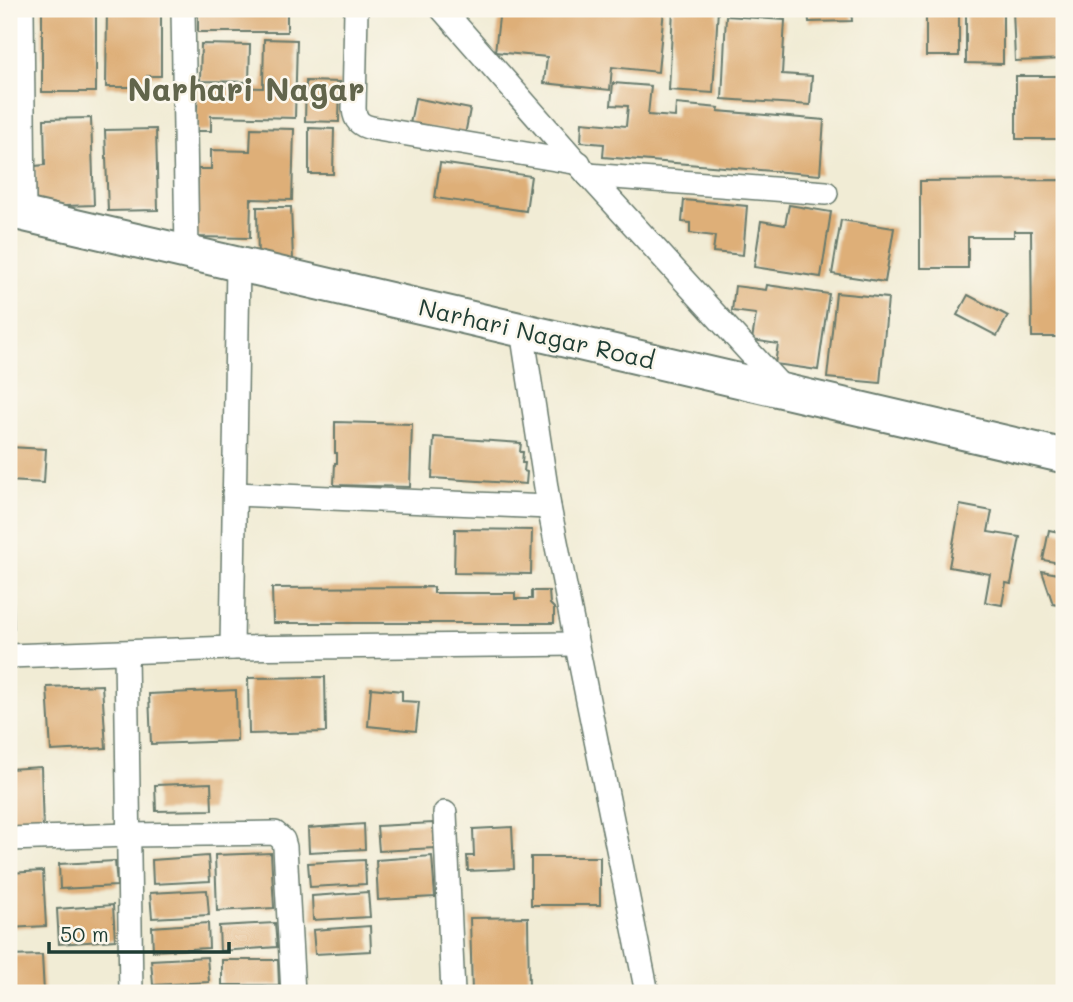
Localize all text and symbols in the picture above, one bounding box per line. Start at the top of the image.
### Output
district label: Narhari Nagar [127,67,365,109]
street label: Narhari Nagar Road [416,291,658,375]
scale bar [49,911,229,955]
text: 50 m [60,920,109,947]

